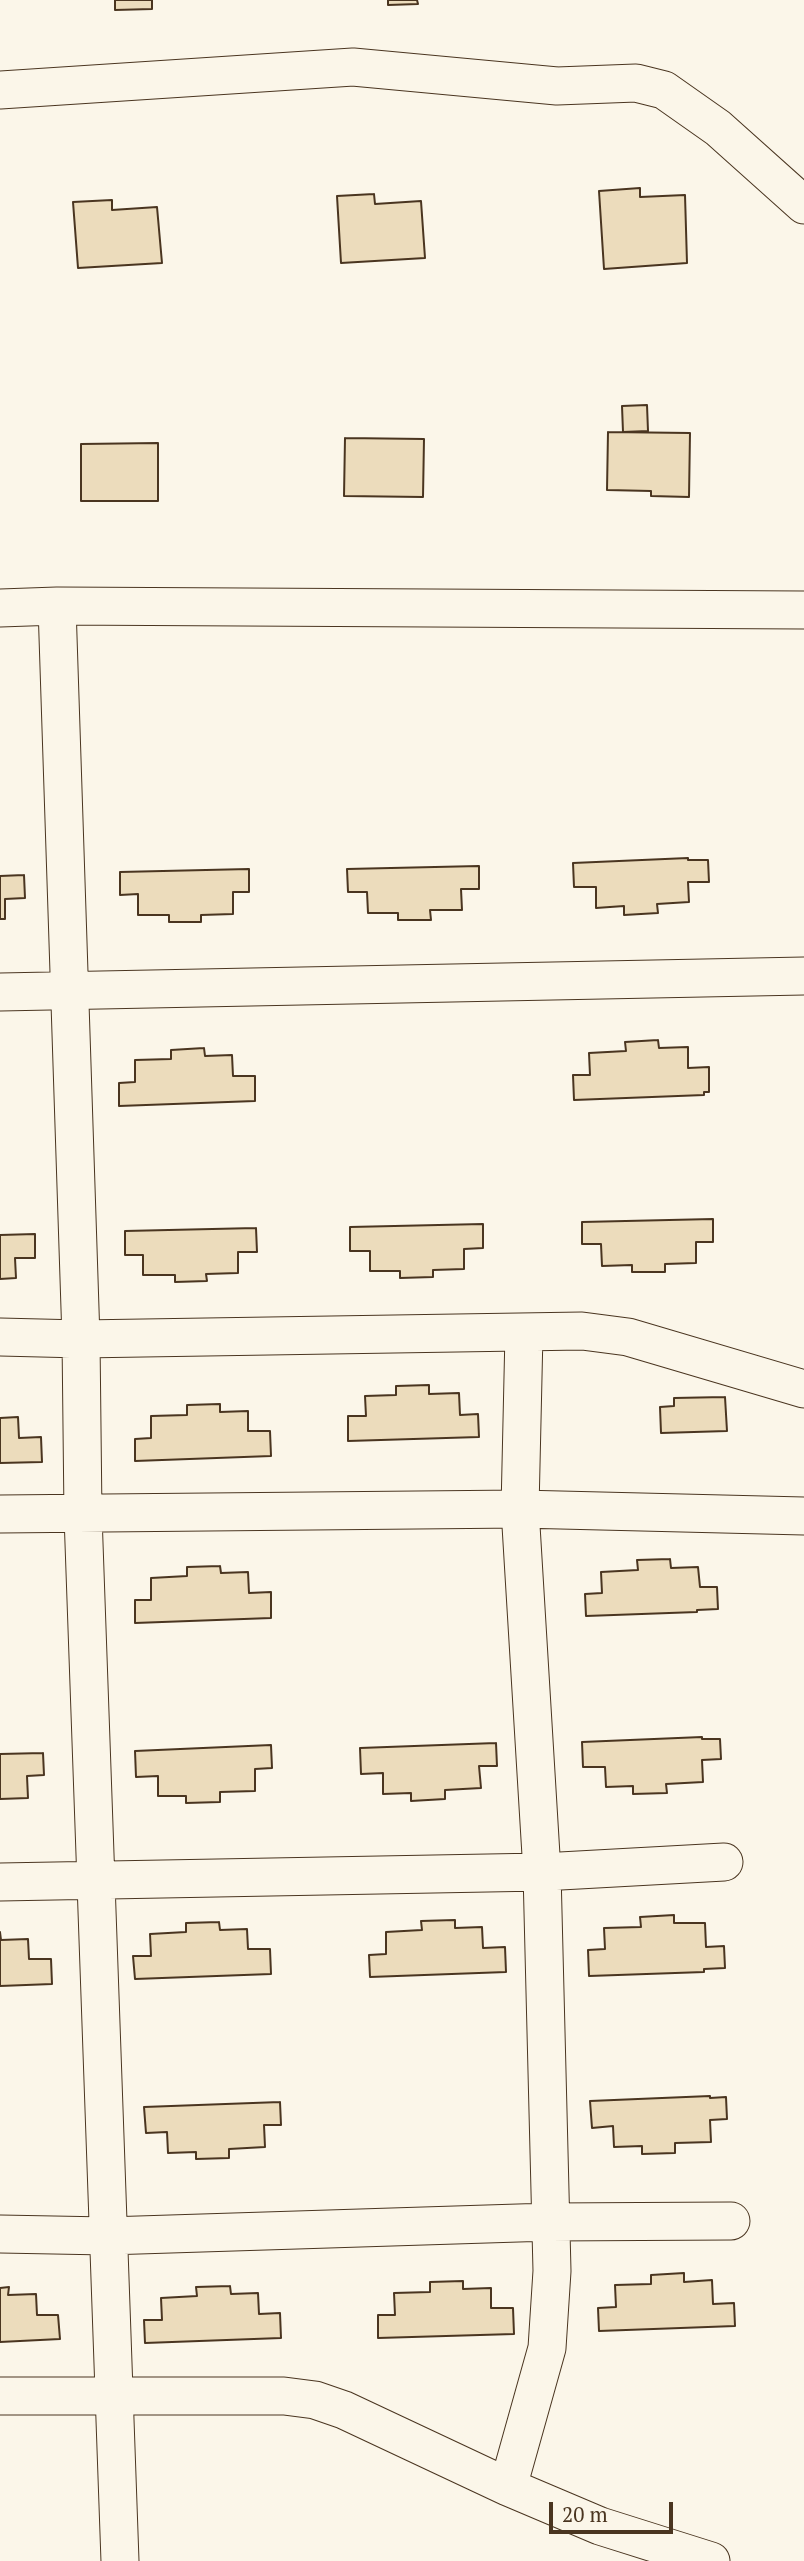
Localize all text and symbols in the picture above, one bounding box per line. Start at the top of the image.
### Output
scale bar [552,2488,676,2532]
text: 20 m [562,2500,608,2528]

